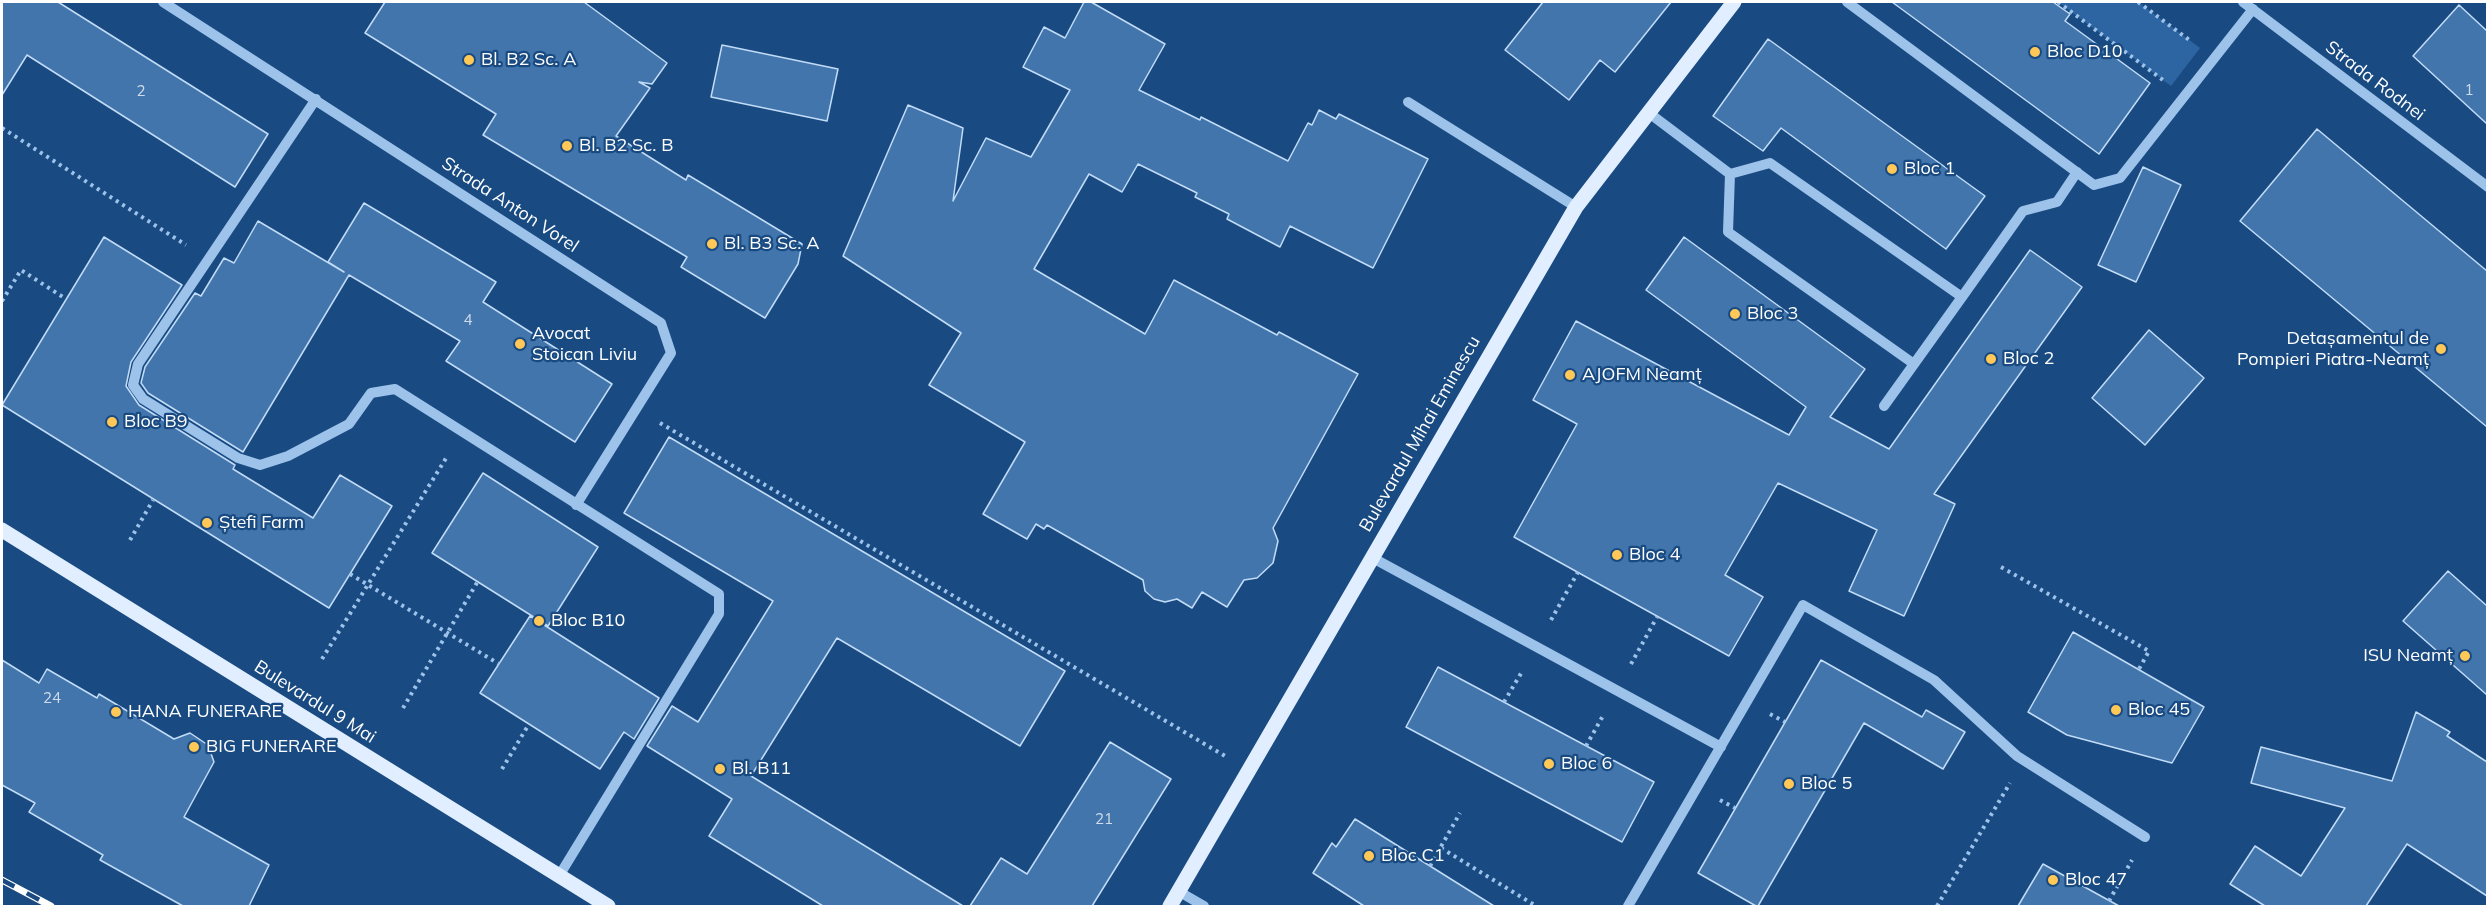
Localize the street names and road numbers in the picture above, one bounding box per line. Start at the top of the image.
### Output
street label: Strada Rodnei [2321,37,2429,125]
street label: Strada Anton Vorel [438,153,582,257]
street label: Bulevardul Mihai Eminescu [1355,332,1485,536]
street label: Bulevardul 9 Mai [250,656,380,748]

